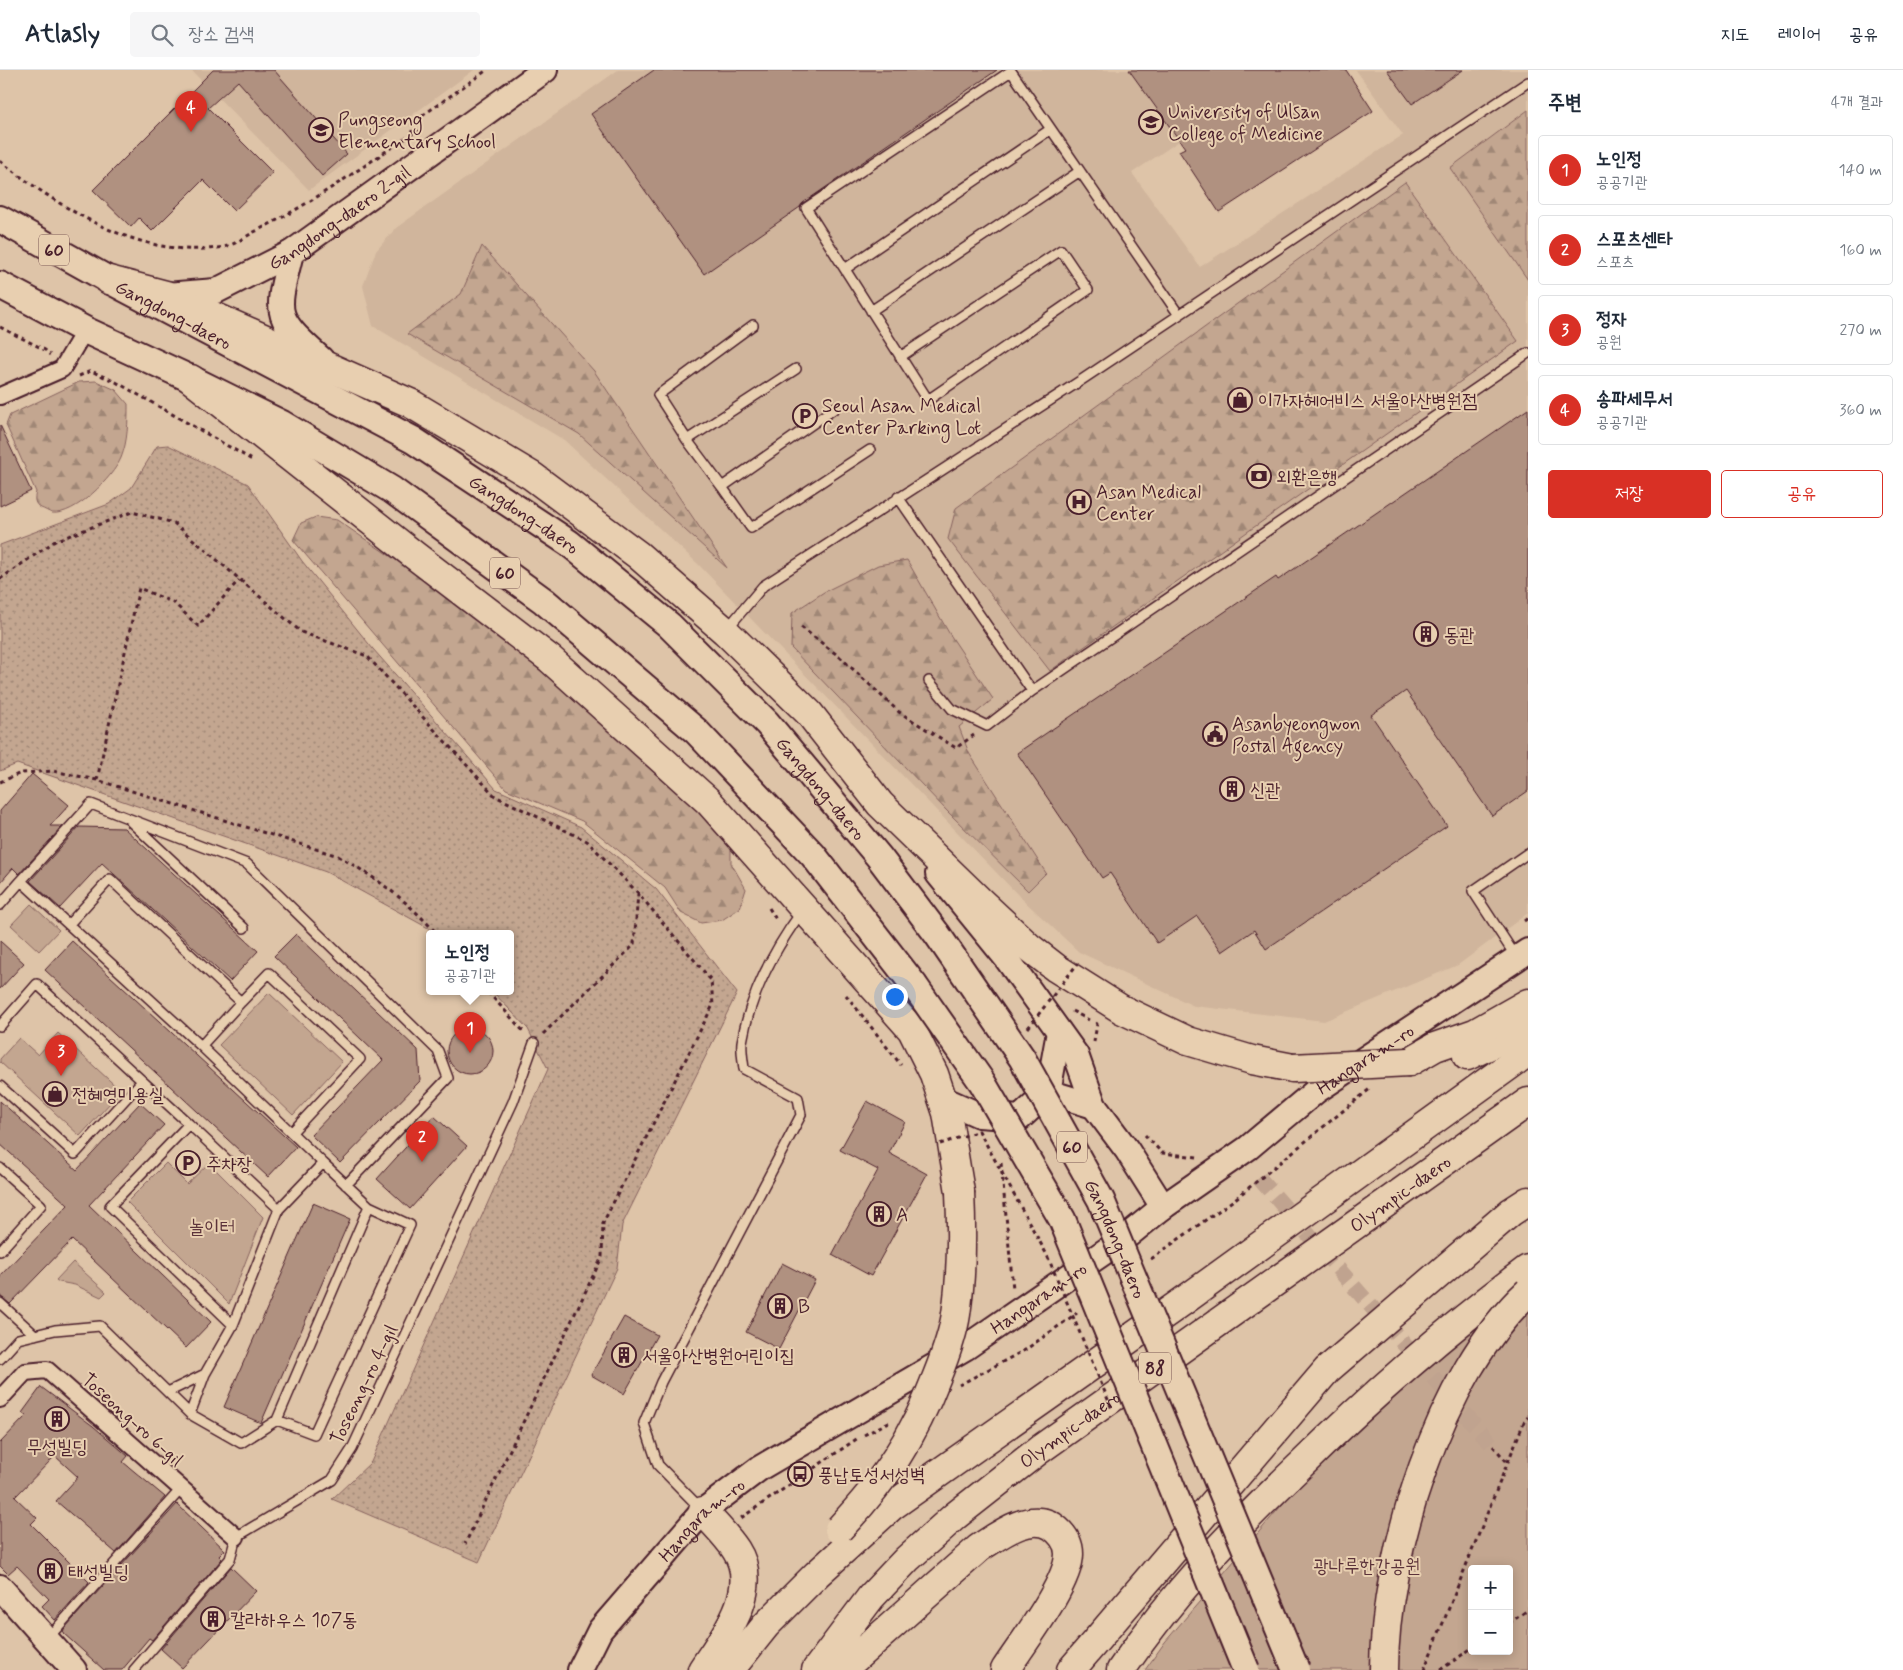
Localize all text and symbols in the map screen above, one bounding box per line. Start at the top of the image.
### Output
search box [130,12,480,57]
text: Atlasly [25,19,100,50]
icon: search [148,21,176,49]
text: 장소 검색 [188,22,254,47]
text: 지도 [1721,23,1750,47]
text: 레이어 [1778,23,1821,47]
text: 공유 [1849,23,1878,47]
text: 주변 [1548,89,1582,117]
pin: 4 [175,91,207,132]
text: 4개 결과 [1831,92,1883,113]
place label: University of Ulsan College of Medicine [1168,100,1323,148]
place label: Pungseong Elementary School [338,108,496,155]
school or university icon: University of Ulsan College of Medicine [1138,109,1164,135]
school or university icon: Pungseong Elementary School [308,117,334,143]
text: 노인정 [1596,147,1642,172]
street label: Gangdong-daero 2-gil [264,160,416,276]
text: 1 [1561,160,1569,181]
text: 140 m [1838,160,1882,181]
text: 공공기관 [1596,172,1648,193]
text: 스포츠센타 [1596,227,1672,252]
road number: 60 [39,234,69,266]
text: 2 [1561,240,1569,261]
text: 160 m [1839,240,1882,261]
text: 스포츠 [1596,252,1635,273]
street label: Gangdong-daero [111,274,235,356]
text: 정자 [1596,307,1627,332]
text: 3 [1561,320,1569,341]
text: 270 m [1839,320,1882,341]
text: 공원 [1596,332,1622,353]
shop icon: 이가자헤어비스 서울아산병원점 [1227,387,1253,413]
text: 송파세무서 [1596,387,1672,412]
place label: 이가자헤어비스 서울아산병원점 [1258,389,1477,414]
place label: Seoul Asan Medical Center Parking Lot [822,394,981,443]
text: 4 [1560,400,1570,421]
text: 360 m [1839,400,1882,421]
parking icon: Seoul Asan Medical Center Parking Lot [792,403,818,429]
text: 공공기관 [1596,412,1648,433]
bank icon: 외환은행 [1246,463,1272,489]
place label: 외환은행 [1276,465,1337,490]
street label: Gangdong-daero [463,469,584,561]
button: 저장 [1548,470,1711,518]
button: 공유 [1721,470,1883,518]
place label: Asan Medical Center [1096,480,1201,527]
hospital icon: Asan Medical Center [1066,489,1092,515]
road number: 60 [490,558,520,588]
building icon: 동관 [1413,621,1439,647]
place label: 동관 [1444,623,1475,648]
place label: Asanbyeongwon Postal Agency [1232,712,1360,762]
public building icon: Asanbyeongwon Postal Agency [1202,721,1228,747]
street label: Gangdong-daero [770,732,871,846]
building icon: 신관 [1219,776,1245,802]
place label: 신관 [1250,778,1281,803]
popup [426,930,514,995]
text: 노인정 [444,940,490,965]
text: 공공기관 [444,965,496,986]
your location [882,984,908,1010]
pin: 1 [454,1012,486,1053]
street label: Hangaram-ro [1312,1019,1419,1101]
pin: 3 [45,1035,77,1076]
shop icon: 전혜영미용실 [42,1081,68,1107]
place label: 전혜영미용실 [72,1083,164,1108]
pin: 2 [406,1121,438,1162]
road number: 60 [1057,1132,1087,1162]
parking icon: 주차장 [175,1150,201,1176]
street label: Olympic-daero [1345,1150,1456,1239]
place label: 주차장 [206,1152,252,1177]
street label: Gangdong-daero [1078,1175,1151,1303]
building icon: A [866,1201,892,1227]
place label: A [896,1203,908,1228]
park label: 놀이터 [189,1215,235,1240]
street label: Hangaram-ro [986,1257,1092,1341]
building icon: B [767,1293,793,1319]
place label: B [798,1295,810,1320]
street label: Toseong-ro 4-gil [325,1320,405,1449]
building icon: 서울아산병원어린이집 [611,1342,637,1368]
place label: 서울아산병원어린이집 [642,1344,795,1369]
road number: 88 [1139,1352,1171,1384]
street label: Toseong-ro 6-gil [75,1368,189,1474]
street label: Olympic-daero [1015,1385,1126,1475]
building icon: 무성빌딩 [44,1406,70,1432]
place label: 무성빌딩 [26,1435,88,1460]
bus stop icon: 풍납토성서성벽 [787,1461,813,1487]
place label: 풍납토성서성벽 [818,1463,925,1488]
street label: Hangaram-ro [653,1473,751,1568]
park label: 광나루한강공원 [1313,1554,1421,1579]
building icon: 태성빌딩 [37,1558,63,1584]
place label: 태성빌딩 [68,1560,129,1585]
map controls [1468,1565,1513,1655]
button: + [1468,1565,1513,1610]
building icon: 칼라하우스 107동 [200,1606,226,1632]
place label: 칼라하우스 107동 [230,1608,358,1633]
button: − [1468,1610,1513,1655]

